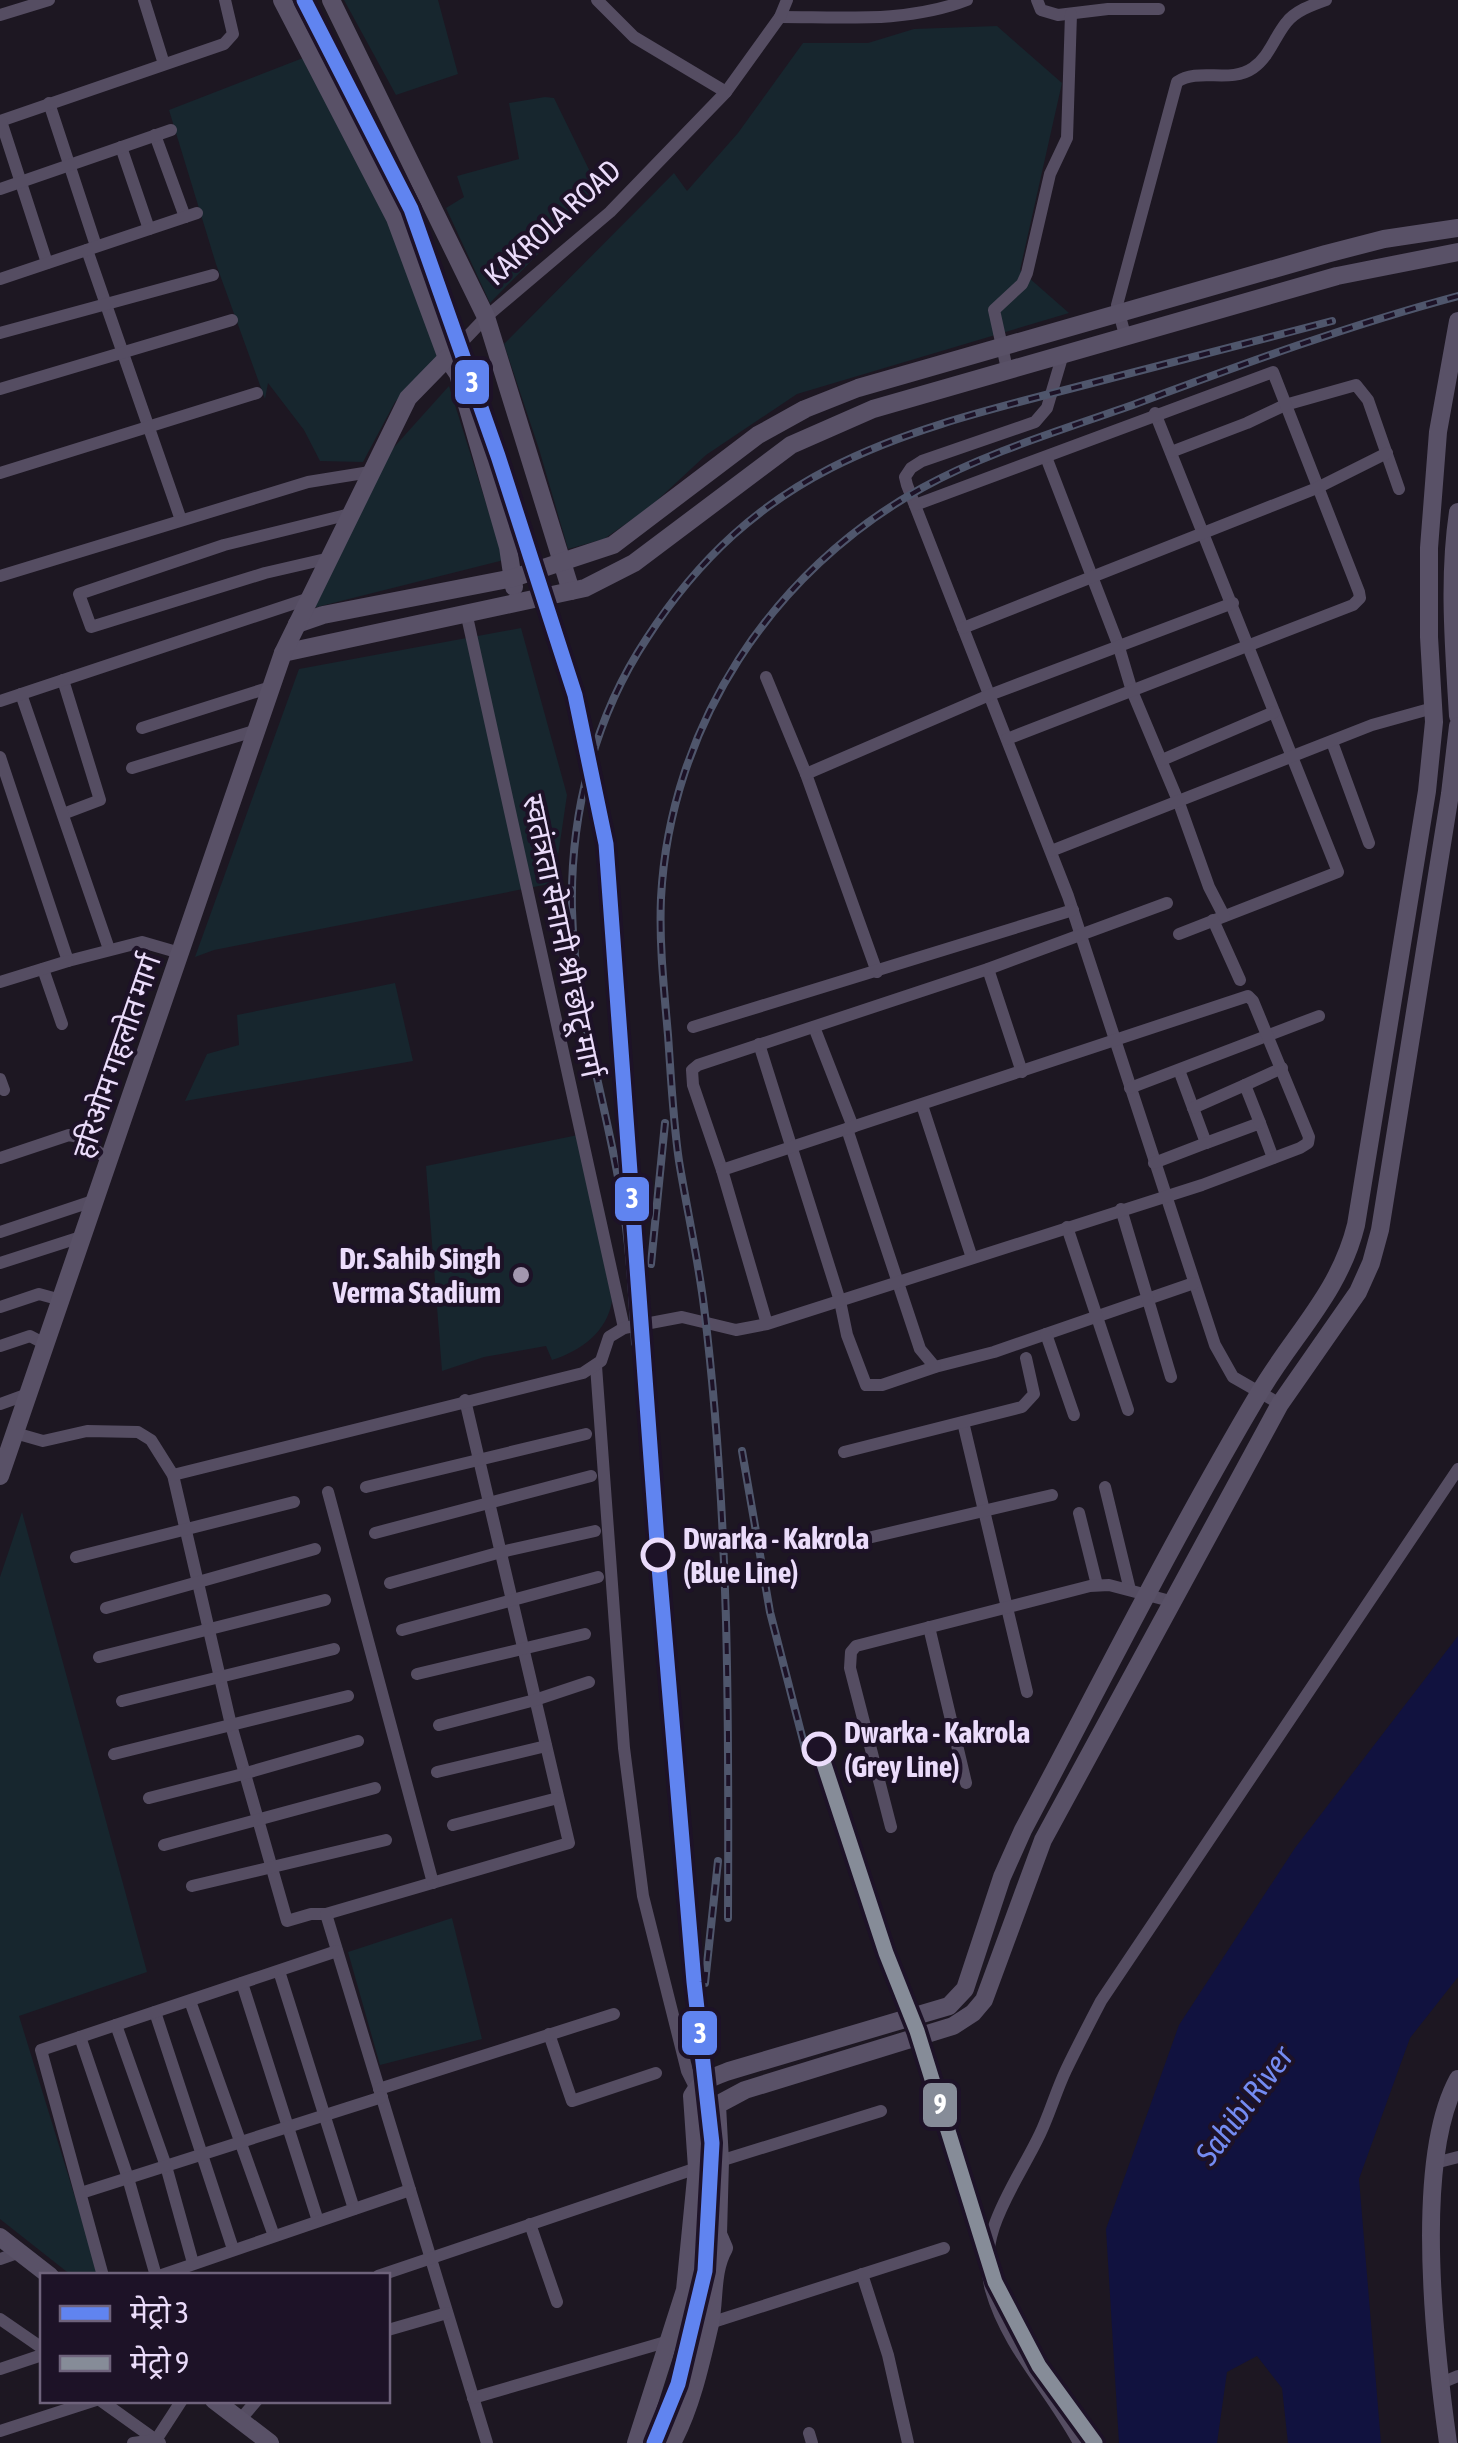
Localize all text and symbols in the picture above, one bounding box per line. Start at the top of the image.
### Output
street label: KAKROLA ROAD [477,152,627,292]
line badge: 3 [453,358,491,406]
text: 3 [465,366,479,398]
street label: स्वतंत्रता सेनानी श्री छोटू मार्ग [513,792,610,1082]
street label: हरिओम गहलोत मार्ग [65,949,167,1162]
line badge: 3 [613,1175,651,1223]
text: 3 [625,1182,639,1214]
place label: Dr. Sahib Singh Verma Stadium [332,1241,501,1309]
marker: Dr. Sahib Singh Verma Stadium [510,1264,532,1286]
place label: Dwarka - Kakrola (Blue Line) [683,1521,869,1589]
marker: Dwarka - Kakrola (Blue Line) [642,1539,674,1571]
place label: Dwarka - Kakrola (Grey Line) [844,1715,1030,1783]
marker: Dwarka - Kakrola (Grey Line) [803,1733,835,1765]
line badge: 3 [680,2009,719,2057]
text: 3 [693,2017,707,2049]
water label: Sahibi River [1187,2037,1301,2172]
line badge: 9 [921,2081,959,2129]
text: 9 [933,2088,947,2120]
legend [40,2273,390,2403]
text: मेट्रो 3 [130,2295,189,2330]
text: मेट्रो 9 [130,2345,189,2380]

